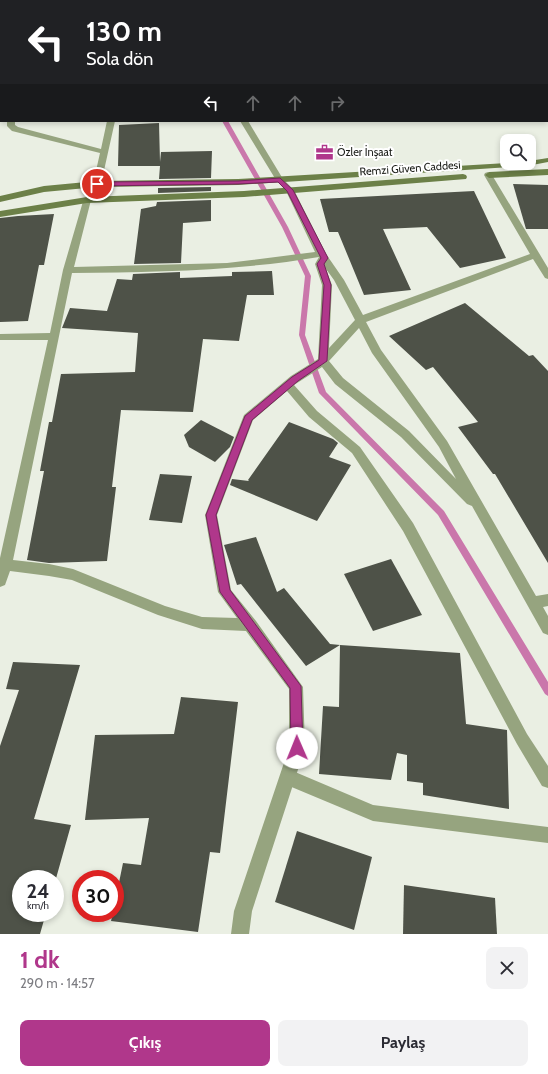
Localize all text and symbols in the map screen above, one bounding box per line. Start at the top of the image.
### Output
text: 130 m [86,14,162,48]
icon: left [20,16,72,68]
text: Sola dön [86,48,153,70]
icon: left [200,92,222,114]
icon: ahead [242,92,264,114]
icon: ahead [284,92,306,114]
icon: right [326,92,348,114]
map controls [500,134,536,170]
button: search [500,134,536,170]
office icon: Özler İnşaat [314,142,334,162]
place label: Özler İnşaat [337,145,393,159]
street label: Remzi Güven Caddesi [359,157,461,179]
pin [80,167,114,201]
icon: arrive [86,173,108,195]
position arrow [276,727,318,769]
speed limit sign: 30 [72,870,124,922]
text: 24 [27,879,50,903]
text: km/h [27,899,49,912]
text: 1 dk [20,945,60,974]
button: close [486,947,528,989]
text: 290 m · 14:57 [20,975,95,991]
button: Çıkış [20,1020,270,1066]
button: Paylaş [278,1020,528,1066]

